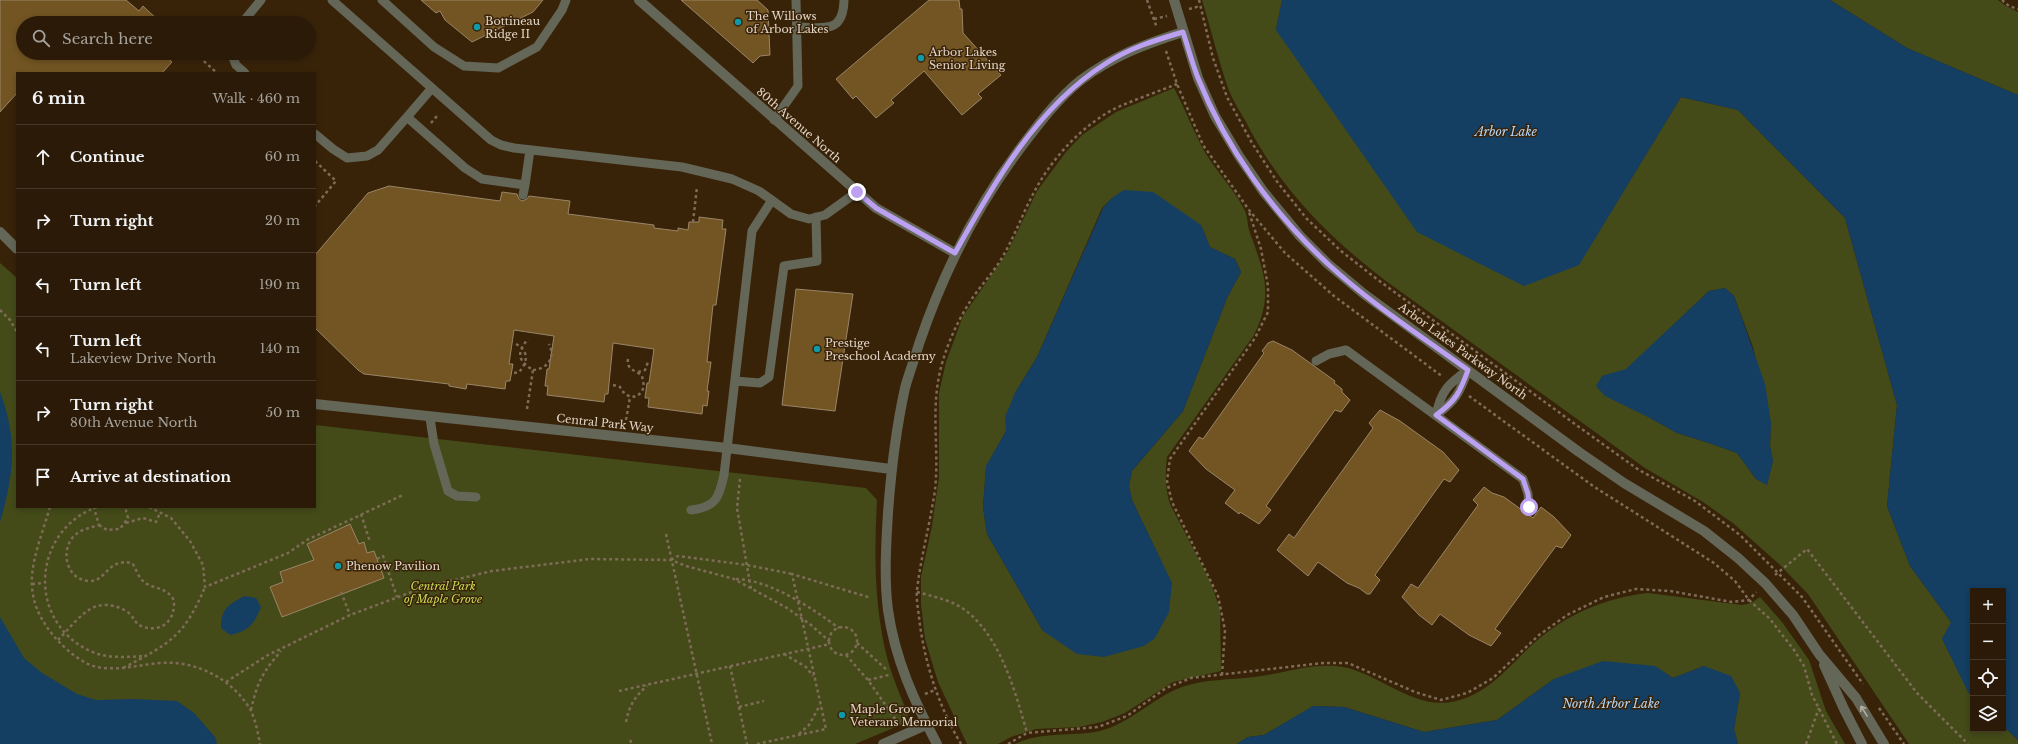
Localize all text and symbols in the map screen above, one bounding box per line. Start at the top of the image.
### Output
place label: The Willows of Arbor Lakes [746,9,828,36]
place label: Bottineau Ridge II [485,14,541,41]
search box [16,16,316,60]
marker: The Willows of Arbor Lakes [733,17,743,27]
marker: Bottineau Ridge II [472,22,482,32]
icon: search [30,27,52,49]
text: Search here [62,29,153,48]
place label: Arbor Lakes Senior Living [928,45,1006,72]
marker: Arbor Lakes Senior Living [916,53,926,63]
street label: 80th Avenue North [754,84,845,166]
text: 6 min [32,88,85,109]
text: Walk · 460 m [213,90,300,107]
water label: Arbor Lake [1473,124,1538,139]
icon: ahead [32,146,54,168]
text: Continue [70,147,145,166]
text: 60 m [265,148,300,165]
route end [848,183,866,201]
icon: right [32,210,54,232]
text: Turn right [70,211,153,230]
text: 20 m [265,212,300,229]
icon: left [32,274,54,296]
text: Turn left [70,275,141,294]
text: 190 m [259,276,300,293]
street label: Arbor Lakes Parkway North [1395,299,1530,403]
text: Turn left [70,331,141,350]
place label: Prestige Preschool Academy [825,336,936,363]
icon: left [32,338,54,360]
text: 140 m [260,340,300,357]
marker: Prestige Preschool Academy [812,344,822,354]
text: Lakeview Drive North [70,350,216,367]
text: Turn right [70,395,153,414]
icon: right [32,402,54,424]
text: 50 m [266,404,300,421]
street label: Central Park Way [556,411,654,435]
text: 80th Avenue North [70,414,197,431]
icon: arrive [32,466,54,488]
text: Arrive at destination [70,467,231,486]
route start [1520,498,1538,516]
place label: Phenow Pavilion [346,559,440,573]
marker: Phenow Pavilion [333,561,343,571]
park label: Central Park of Maple Grove [404,579,482,606]
map controls [1970,588,2006,732]
button: + [1970,588,2006,624]
button: − [1970,624,2006,660]
button: locate [1970,660,2006,696]
water label: North Arbor Lake [1561,696,1660,711]
button: layers [1970,696,2006,732]
place label: Maple Grove Veterans Memorial [849,702,958,729]
one-way arrow [1860,706,1868,717]
marker: Maple Grove Veterans Memorial [837,710,847,720]

